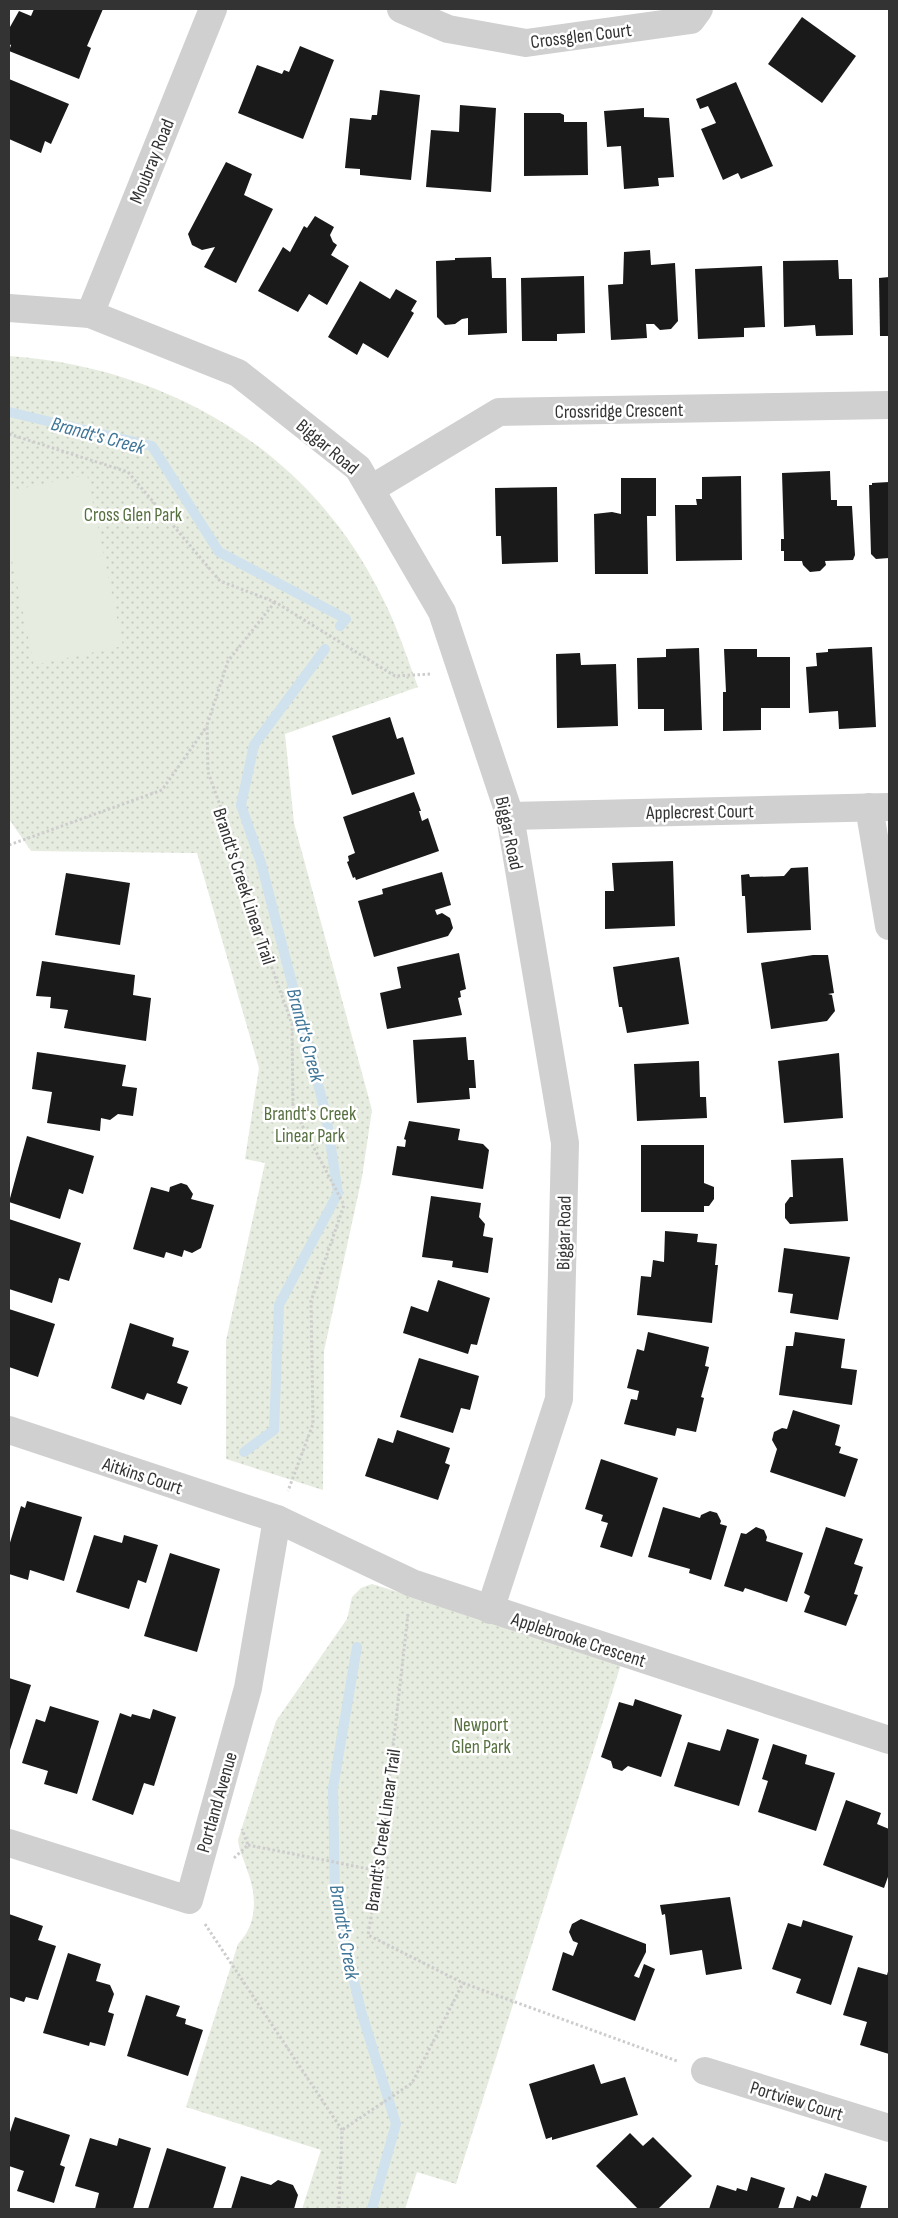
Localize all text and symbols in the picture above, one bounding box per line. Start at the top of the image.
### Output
street label: Crossglen Court [529,19,633,54]
street label: Moubray Road [125,116,180,207]
street label: Crossridge Crescent [555,399,684,424]
water label: Brandt's Creek [48,412,148,460]
street label: Biggar Road [291,414,363,480]
park label: Cross Glen Park [84,504,183,527]
street label: Biggar Road [490,795,528,872]
street label: Applecrest Court [645,800,754,825]
street label: Brandt's Creek Linear Trail [207,805,280,968]
water label: Brandt's Creek [281,986,329,1085]
park label: Brandt's Creek Linear Park [264,1103,357,1148]
street label: Biggar Road [552,1196,577,1270]
street label: Aitkins Court [99,1452,186,1500]
street label: Applebrooke Crescent [508,1608,649,1673]
park label: Newport Glen Park [451,1714,512,1759]
street label: Brandt's Creek Linear Trail [361,1748,406,1913]
street label: Portland Avenue [192,1749,243,1855]
water label: Brandt's Creek [324,1883,364,1982]
street label: Portview Court [747,2076,846,2127]

